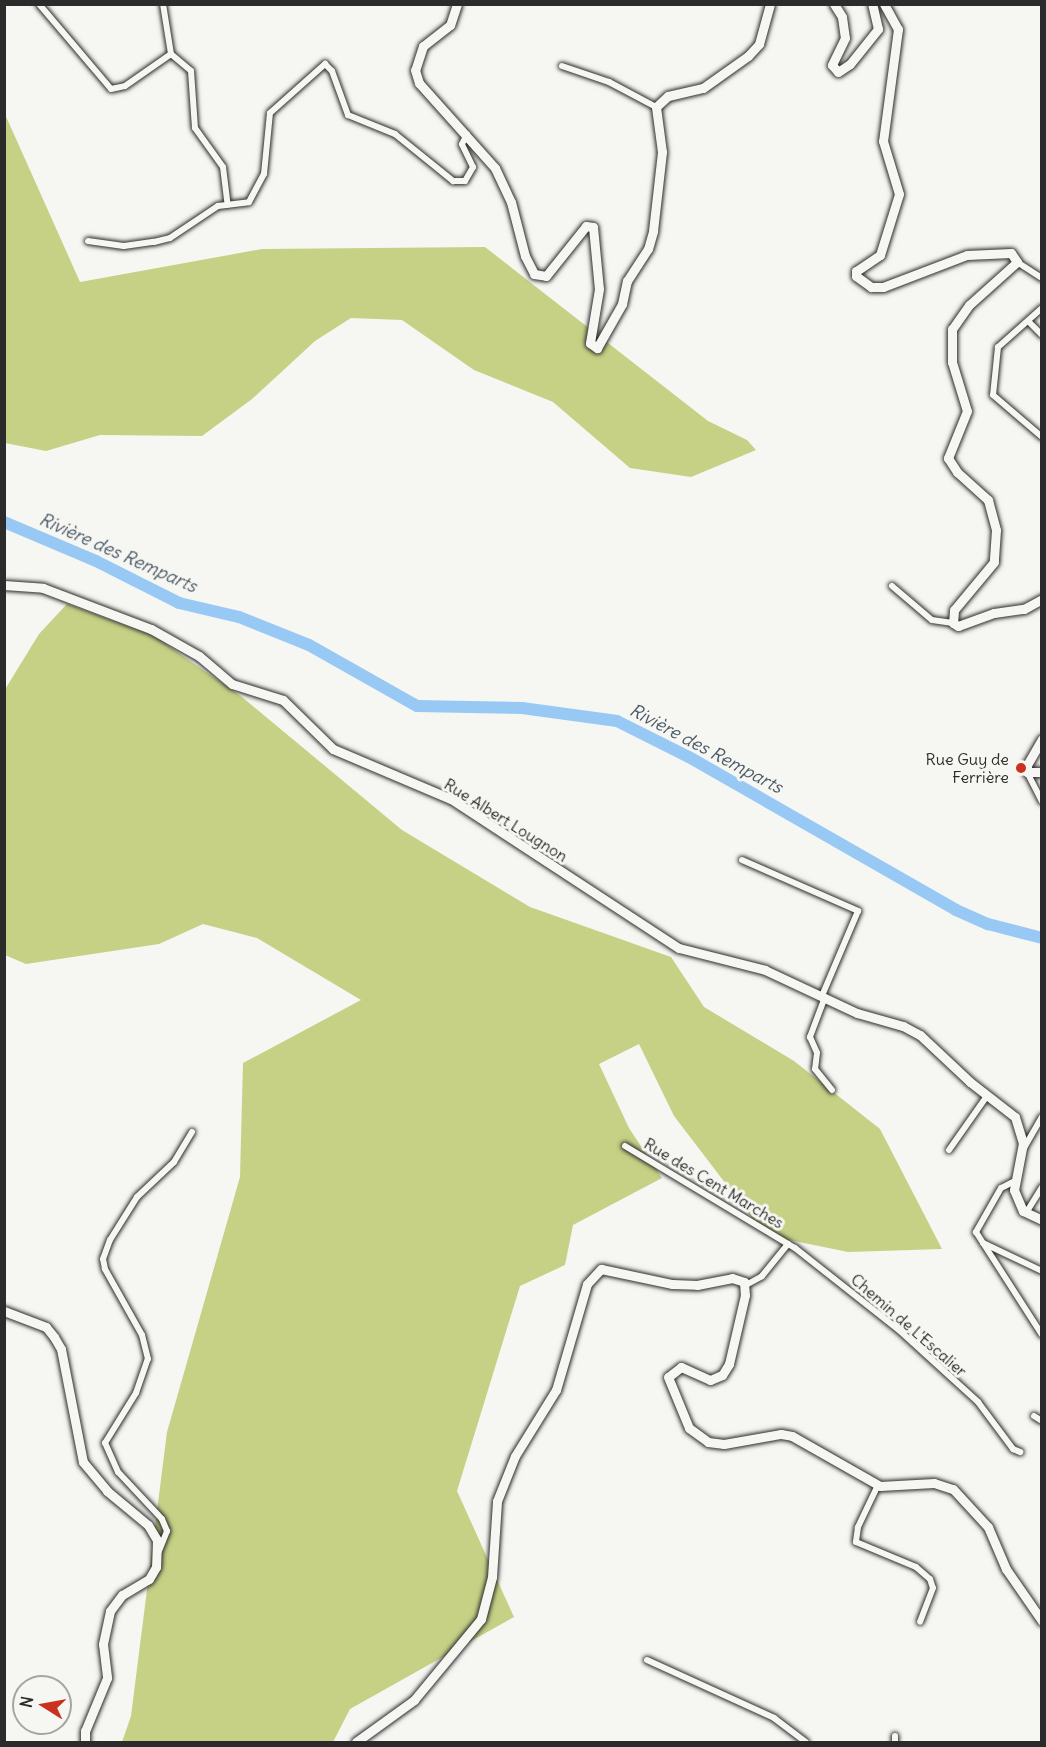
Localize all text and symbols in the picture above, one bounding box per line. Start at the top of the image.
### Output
water label: Rivière des Remparts [36,509,200,597]
water label: Rivière des Remparts [626,700,786,798]
place label: Rue Guy de Ferrière [926,749,1009,787]
marker: Rue Guy de Ferrière [1014,761,1028,775]
street label: Rue Albert Lougnon [441,774,571,866]
street label: Rue des Cent Marches [641,1134,787,1232]
street label: Chemin de L'Escalier [847,1269,971,1381]
north arrow [12,1675,72,1735]
text: N [15,1695,37,1709]

